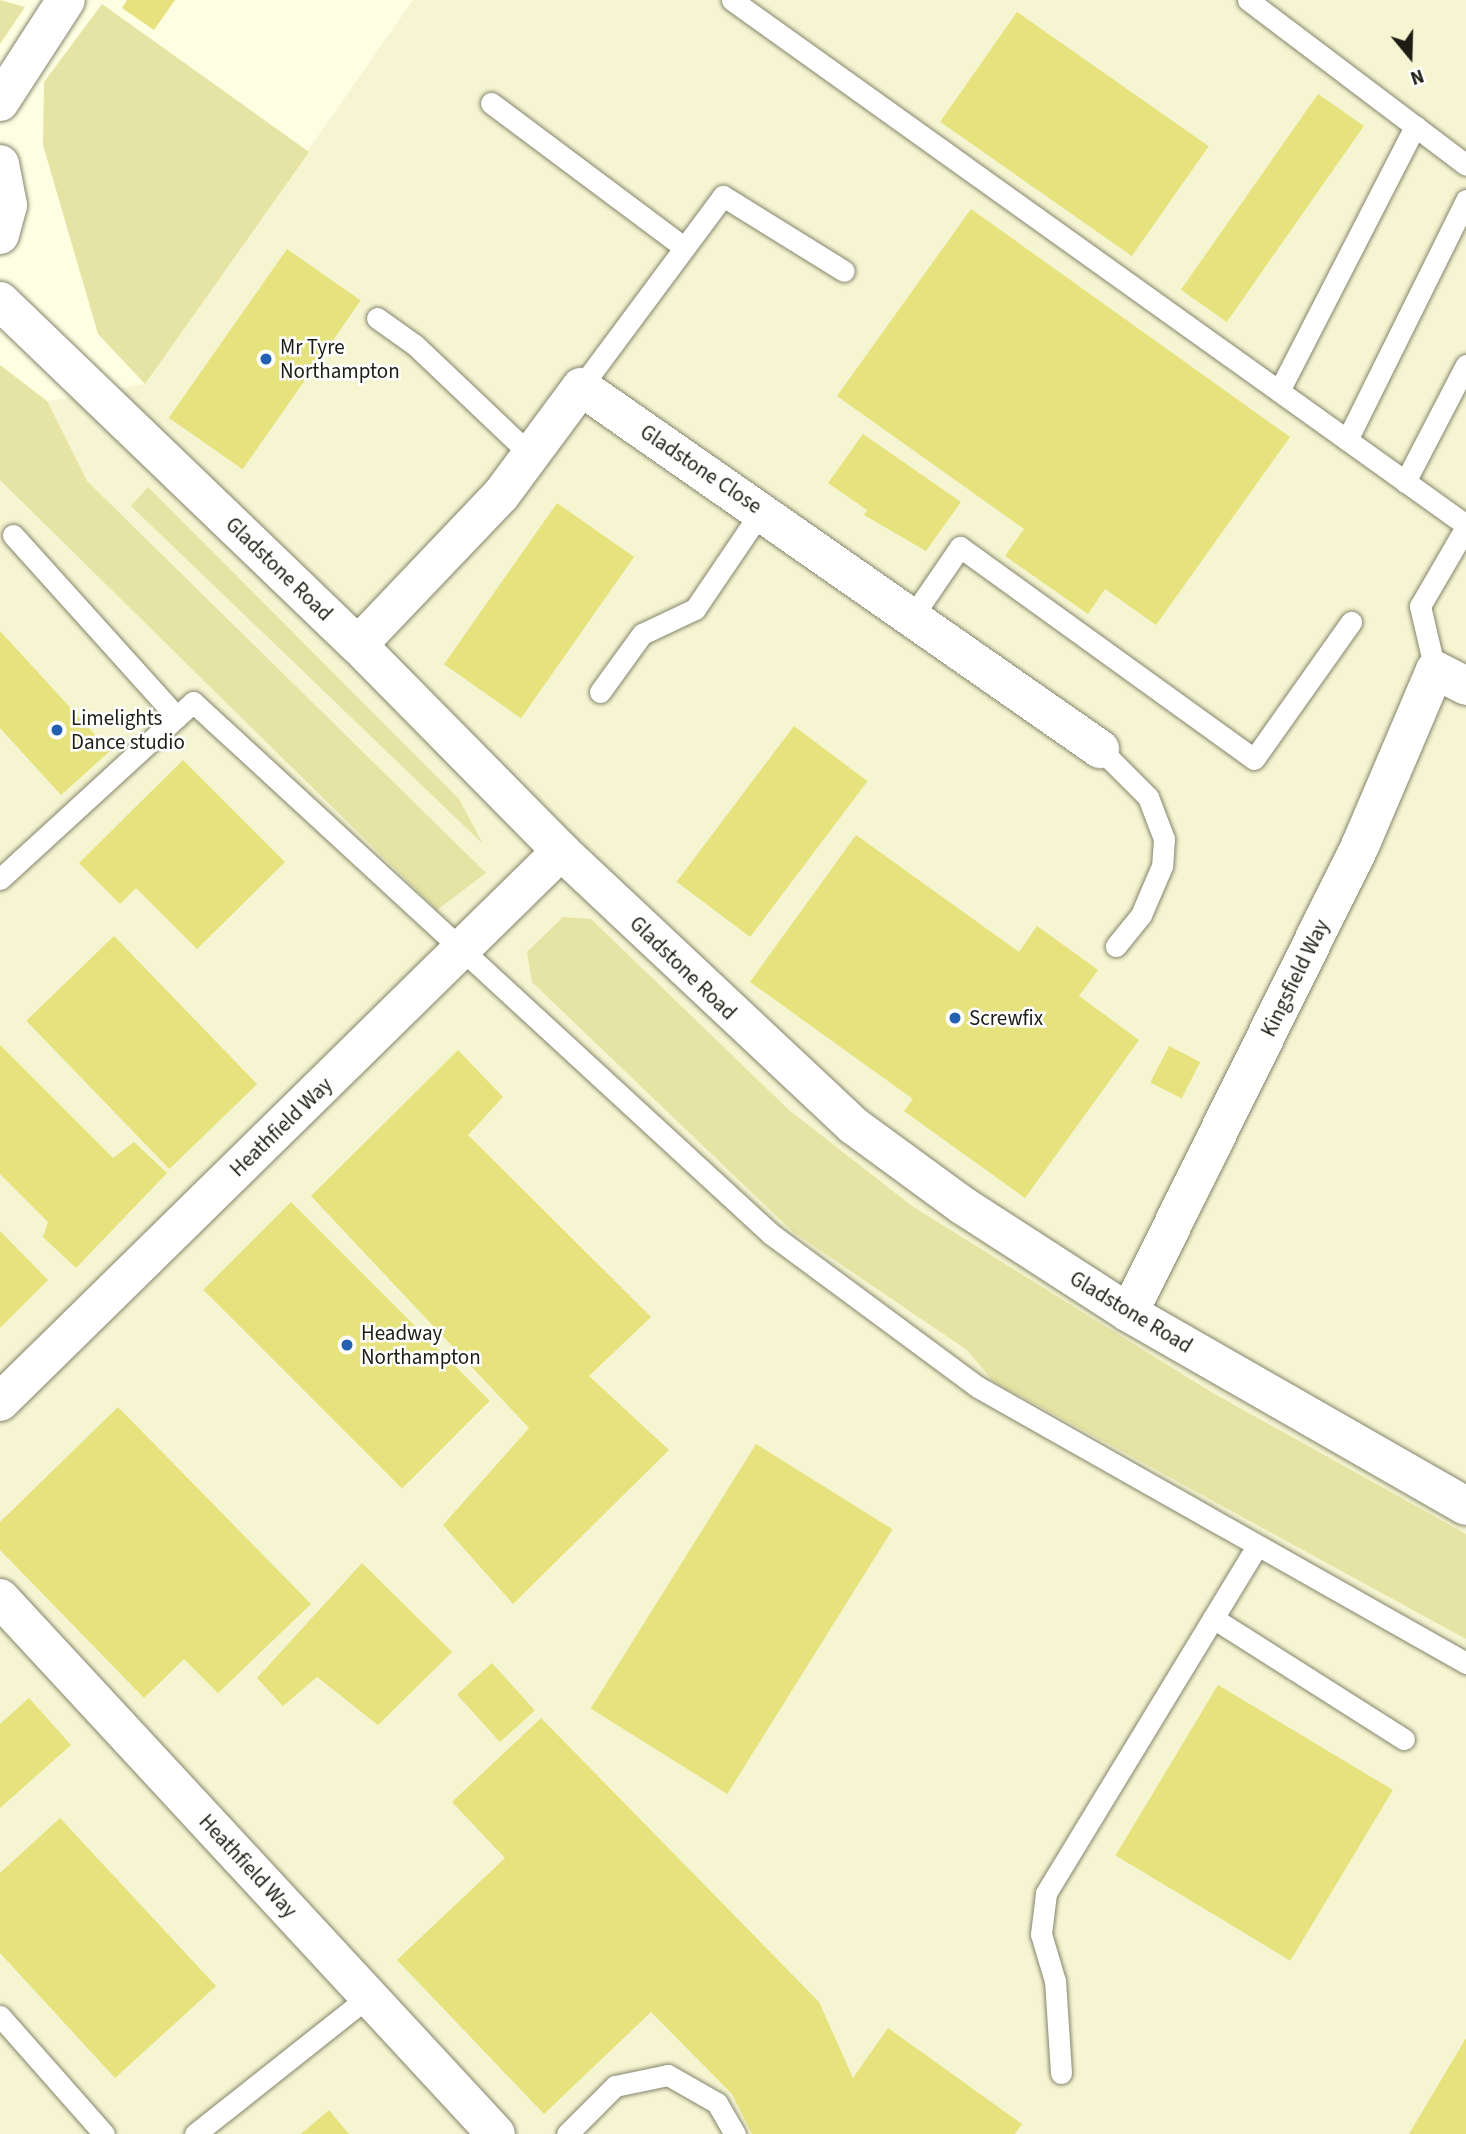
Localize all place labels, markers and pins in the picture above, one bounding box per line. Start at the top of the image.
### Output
place label: Mr Tyre Northampton [280,334,400,384]
marker: Mr Tyre Northampton [258,351,274,367]
place label: Limelights Dance studio [71,705,185,755]
marker: Limelights Dance studio [49,722,65,738]
place label: Screwfix [969,1005,1043,1031]
marker: Screwfix [947,1010,963,1026]
place label: Headway Northampton [361,1320,481,1370]
marker: Headway Northampton [339,1337,355,1353]

